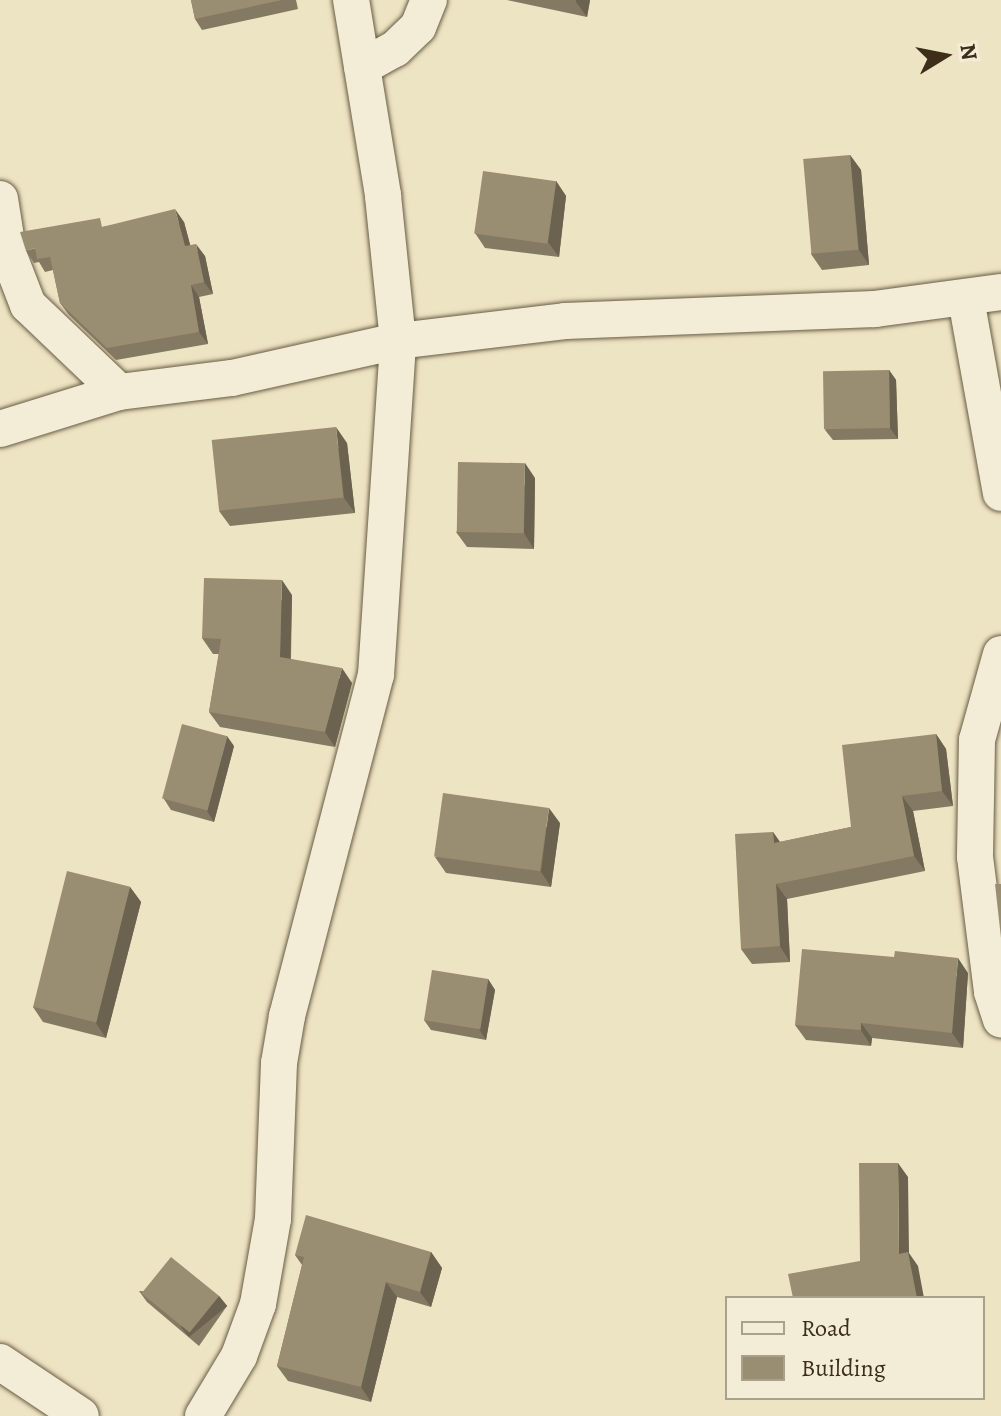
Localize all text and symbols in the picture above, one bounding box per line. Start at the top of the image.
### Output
north arrow [905,16,985,96]
text: N [952,41,985,62]
legend [725,1296,985,1400]
text: Road [801,1312,851,1344]
text: Building [801,1352,886,1384]

